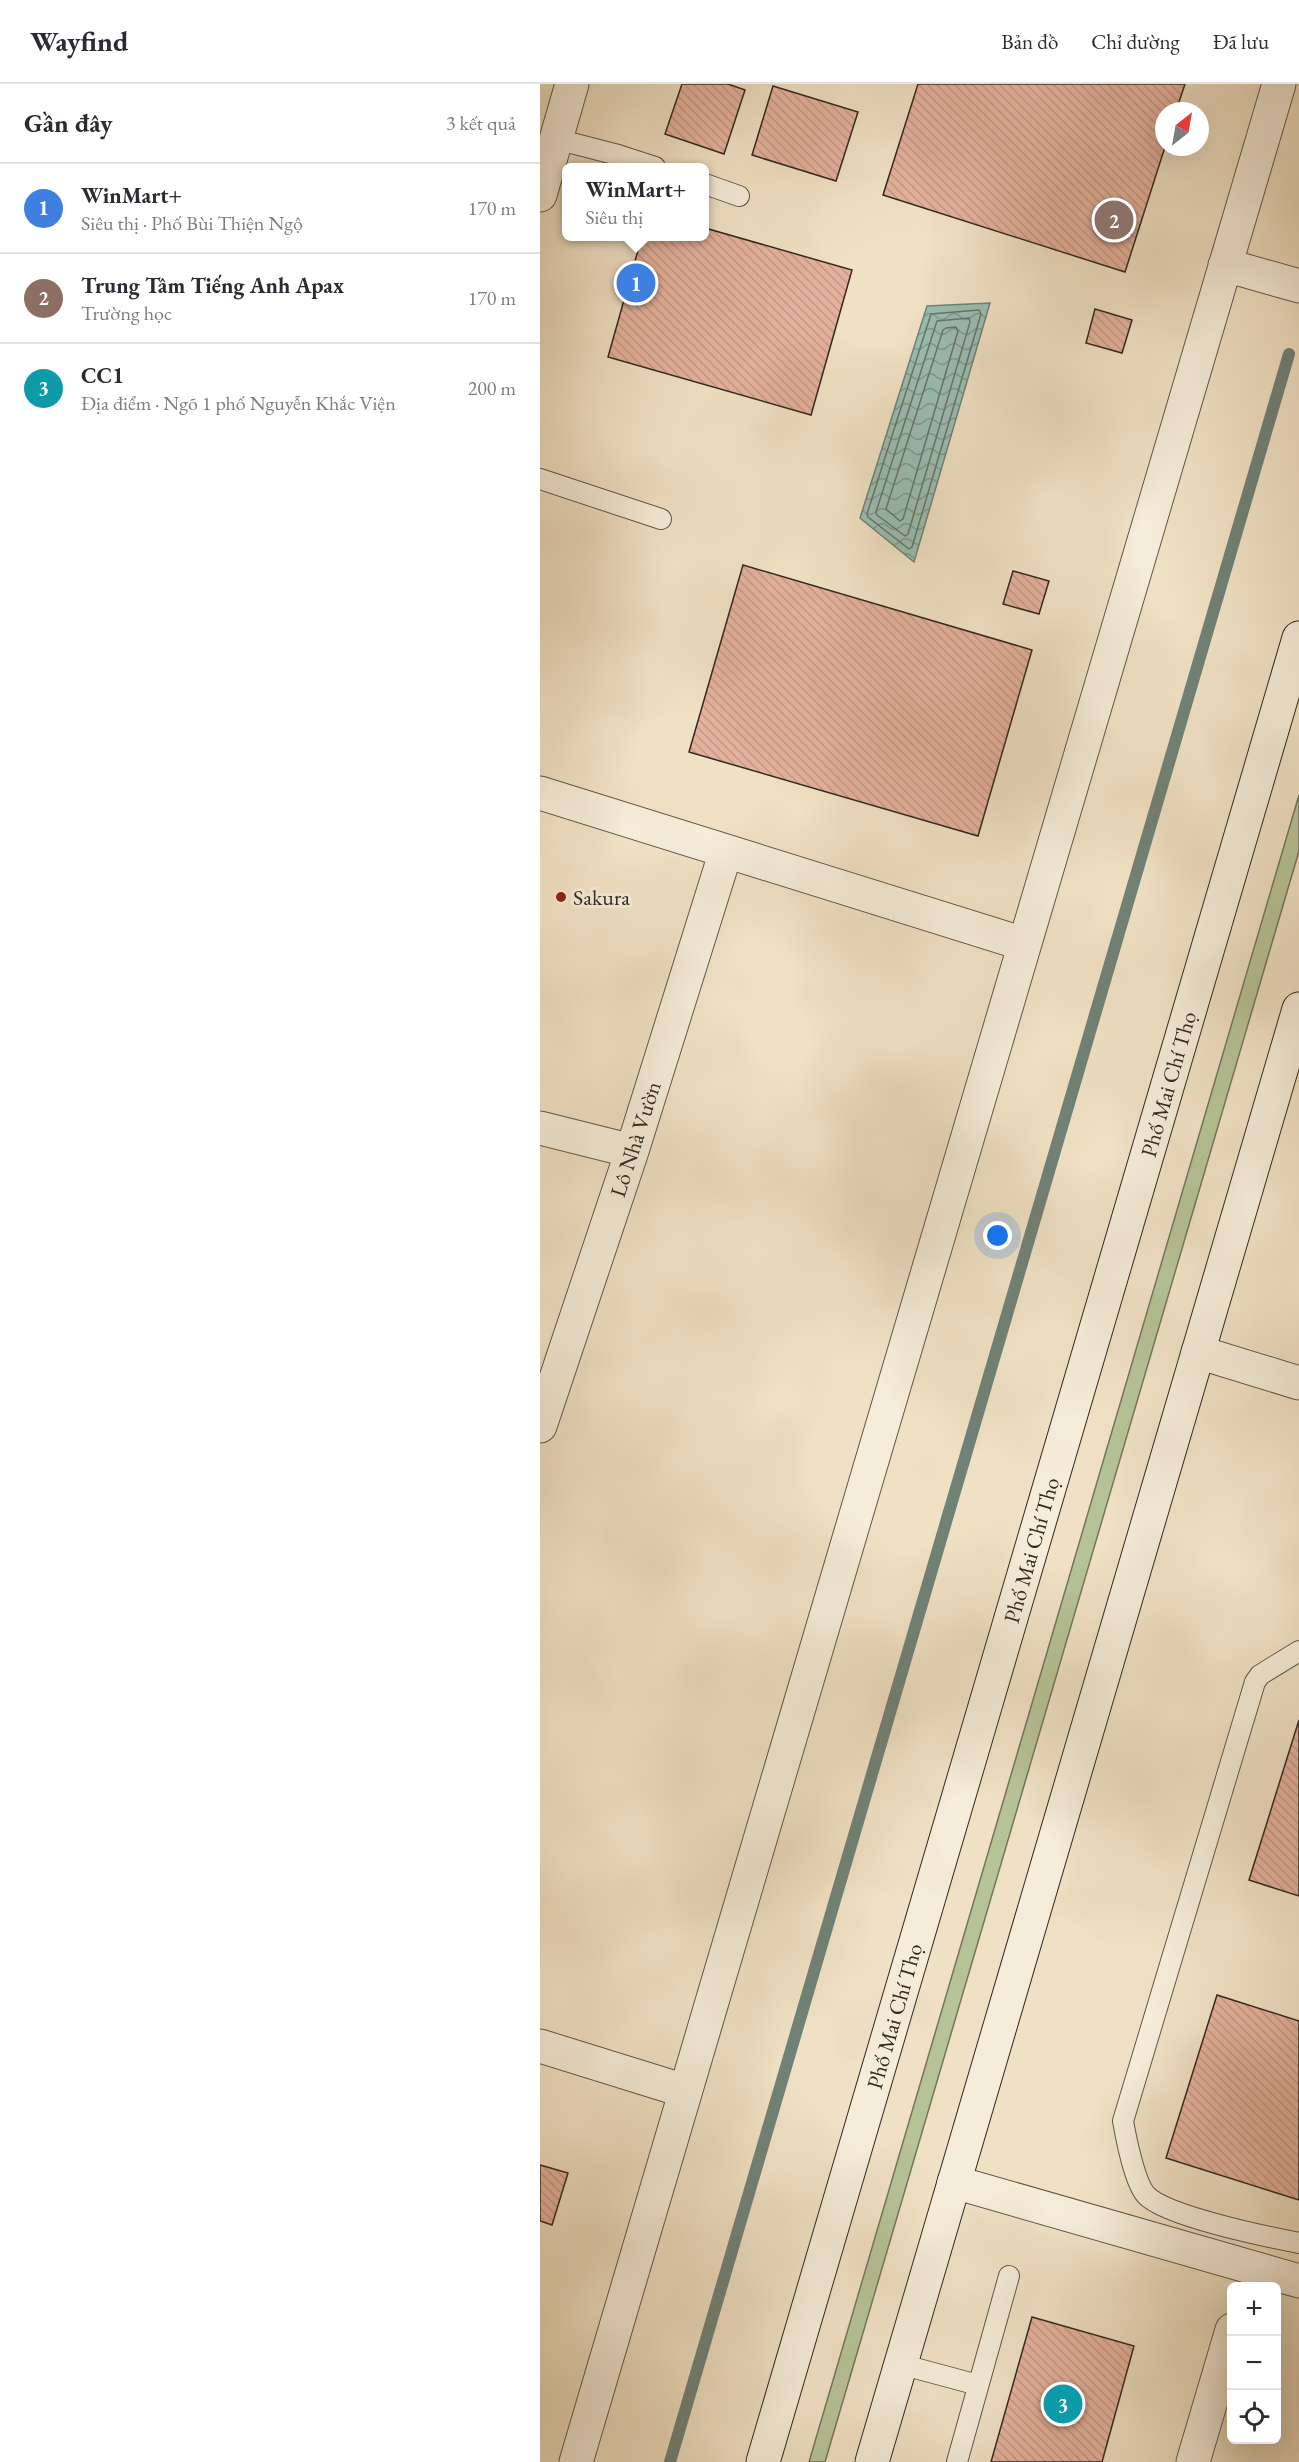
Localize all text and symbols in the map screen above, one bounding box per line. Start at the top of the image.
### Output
text: Wayfind [30,23,128,59]
text: Bản đồ [1001,28,1058,55]
text: Chỉ đường [1091,28,1180,55]
text: Đã lưu [1213,28,1269,55]
north arrow [1155,102,1209,156]
text: Gần đây [24,106,113,140]
text: 3 kết quả [446,110,516,136]
popup [562,163,709,241]
text: WinMart+ [585,175,686,204]
text: WinMart+ [81,181,182,210]
text: 1 [38,195,49,221]
text: 170 m [468,195,516,221]
pin: 2 [1094,198,1134,242]
text: Siêu thị [585,204,643,230]
text: Siêu thị · Phố Bùi Thiện Ngộ [81,210,303,236]
pin: 1 [616,260,656,306]
text: Trung Tâm Tiếng Anh Apax [81,271,344,300]
text: 2 [38,285,49,311]
text: 170 m [468,285,516,311]
text: Trường học [81,300,172,326]
text: CC1 [81,361,124,390]
text: 3 [38,375,49,401]
text: 200 m [468,375,516,401]
text: Địa điểm · Ngõ 1 phố Nguyễn Khắc Viện [81,390,396,416]
place label: Sakura [573,883,630,912]
marker: Sakura [554,890,568,904]
street label: Phố Mai Chí Thọ [1134,1008,1203,1160]
street label: Lô Nhà Vườn [603,1077,668,1201]
your location [983,1221,1012,1250]
street label: Phố Mai Chí Thọ [997,1474,1066,1626]
street label: Phố Mai Chí Thọ [860,1940,929,2092]
map controls [1227,2282,1281,2444]
button: + [1227,2282,1281,2336]
button: − [1227,2336,1281,2390]
pin: 3 [1044,2382,1082,2426]
button: locate [1227,2390,1281,2444]

